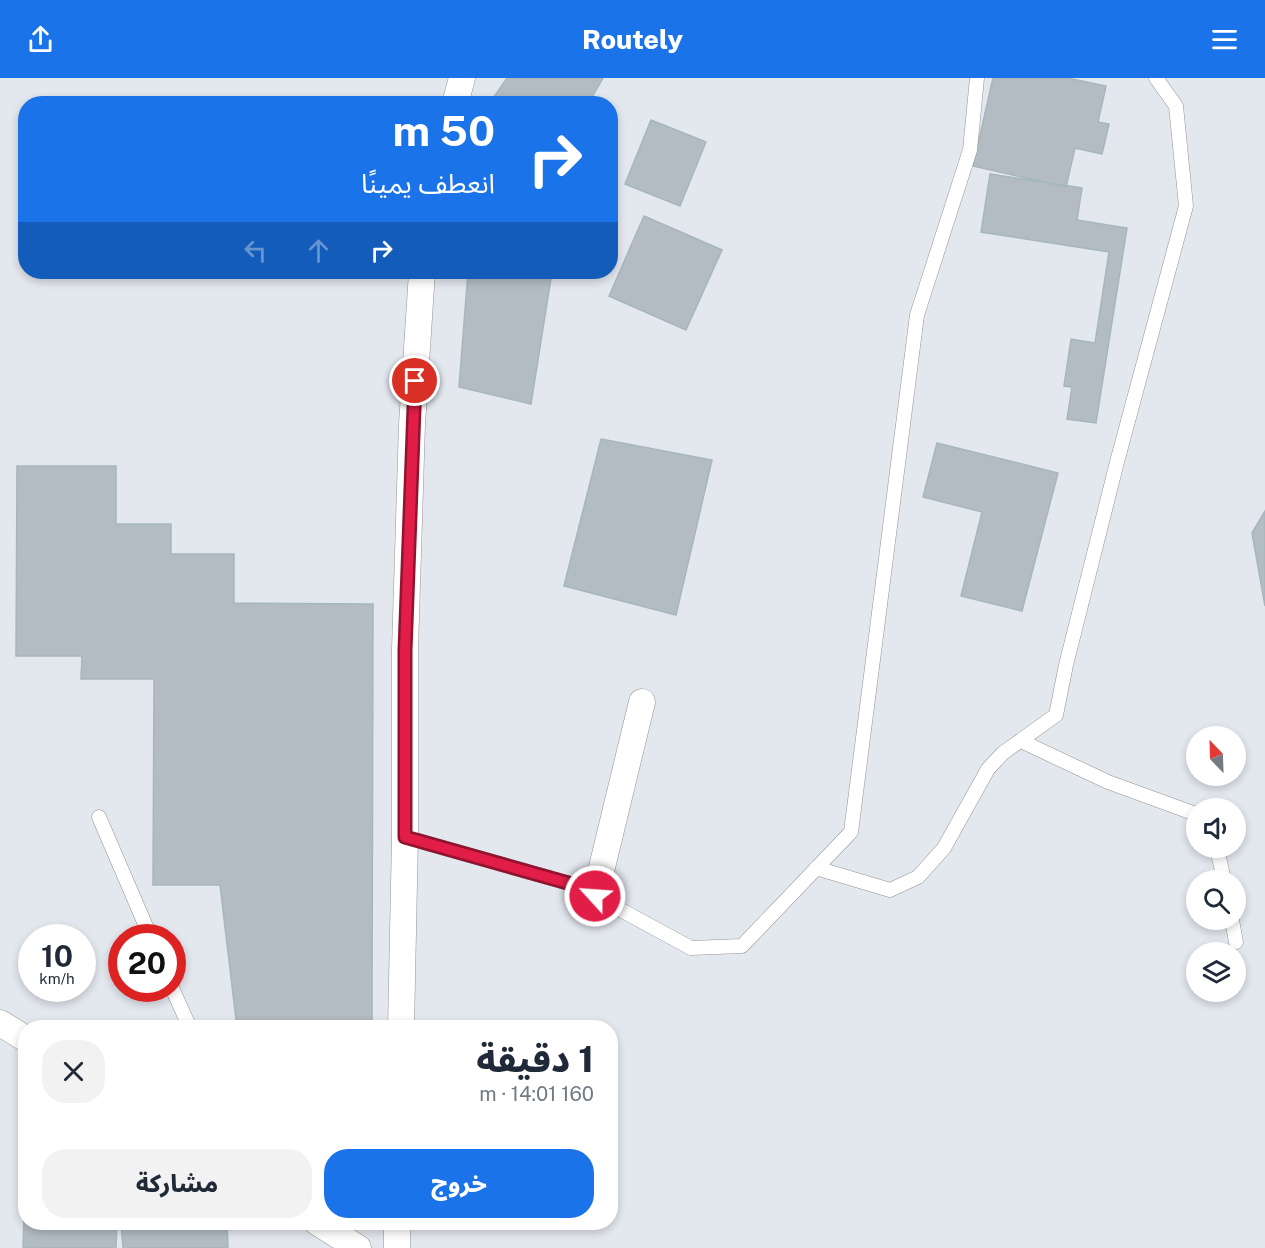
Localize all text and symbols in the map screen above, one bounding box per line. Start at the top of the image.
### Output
icon: share [24,23,57,56]
text: Routely [582,23,683,55]
icon: menu [1208,23,1241,56]
text: 50 m [392,106,495,155]
icon: right [516,120,594,198]
text: انعطف يمينًا [361,167,495,199]
icon: left [239,234,272,267]
icon: ahead [302,234,335,267]
icon: right [365,234,398,267]
pin [389,355,440,406]
icon: arrive [398,364,431,397]
north arrow [1186,726,1246,786]
map controls [1186,726,1246,1002]
button: sound [1186,798,1246,858]
position arrow [563,864,627,928]
button: search [1186,870,1246,930]
speed limit sign: 20 [108,924,186,1002]
text: 10 [41,938,73,974]
button: layers [1186,942,1246,1002]
text: km/h [39,970,75,987]
text: 1 دقيقة [476,1038,594,1080]
button: close [42,1040,105,1103]
text: 160 m · 14:01 [479,1082,594,1106]
button: مشاركة [42,1149,312,1218]
button: خروج [324,1149,594,1218]

